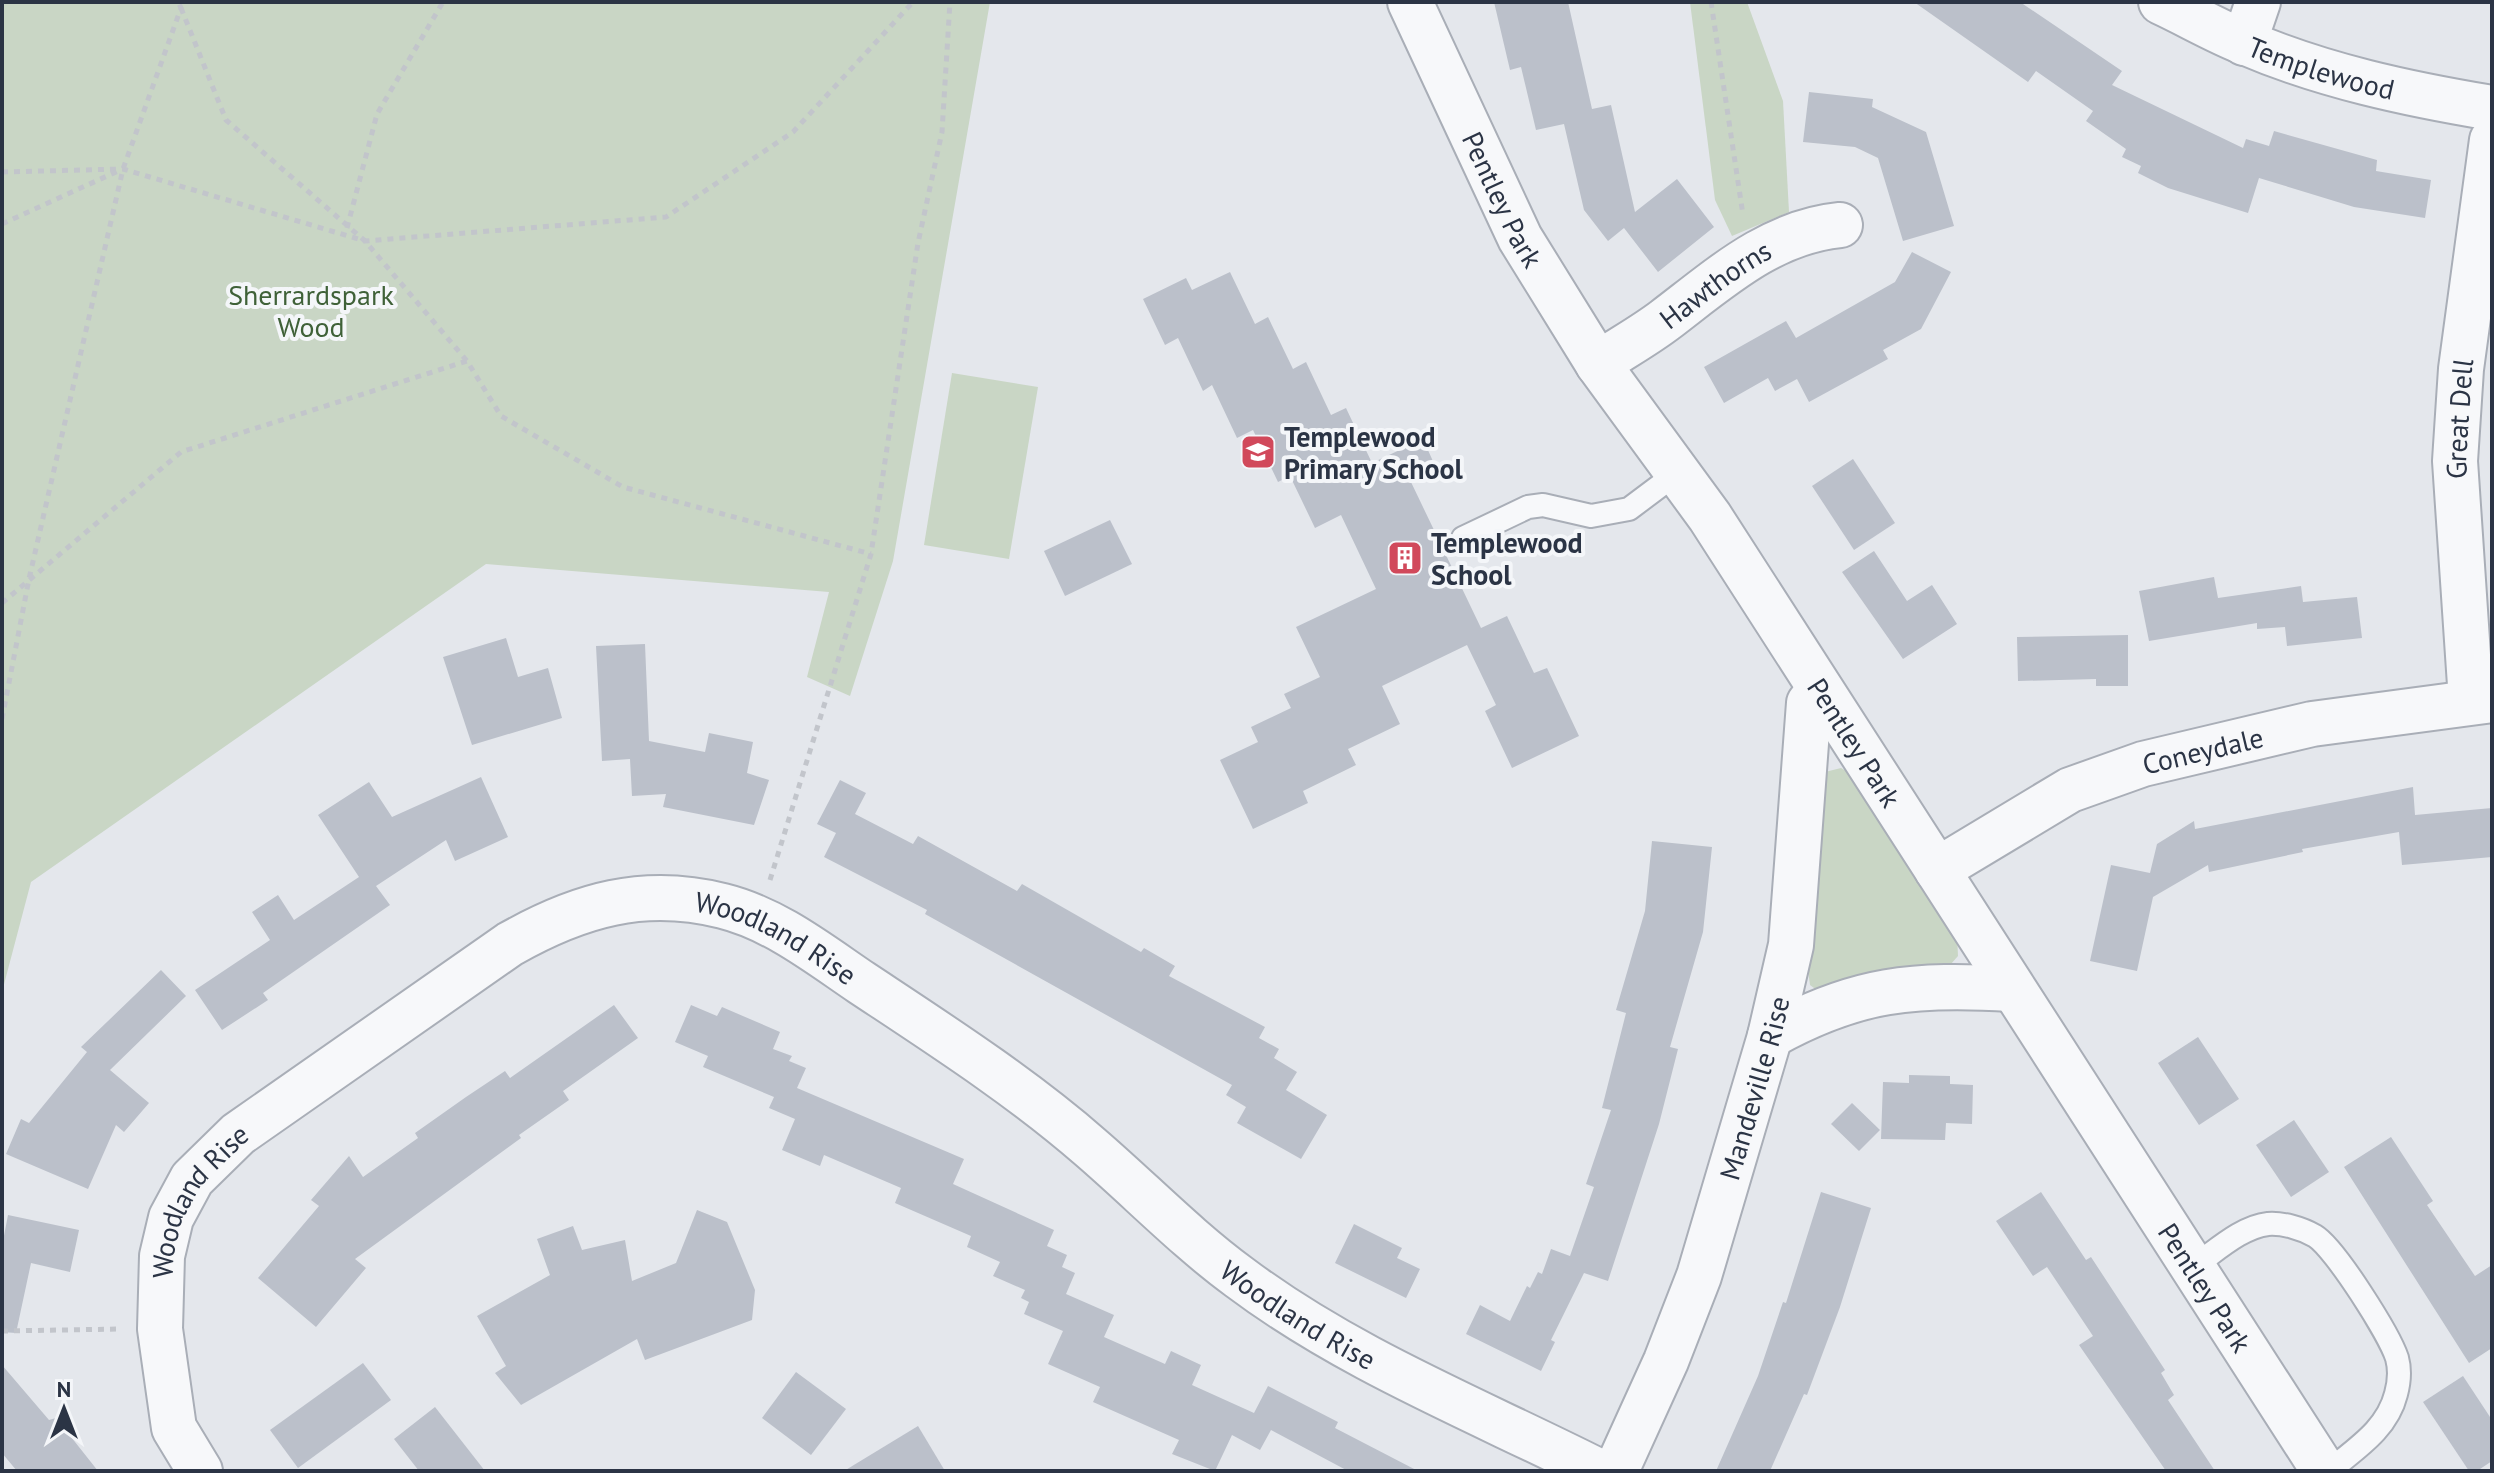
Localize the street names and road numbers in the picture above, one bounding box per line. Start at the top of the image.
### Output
street label: Templewood [2243,27,2398,107]
street label: Pentley Park [1454,125,1552,275]
street label: Hawthorns [1651,231,1777,337]
street label: Great Dell [2436,356,2481,480]
street label: Pentley Park [1800,671,1910,814]
street label: Coneydale [2138,718,2267,782]
street label: Woodland Rise [692,882,864,993]
street label: Mandeville Rise [1710,992,1797,1184]
street label: Woodland Rise [143,1114,255,1278]
street label: Pentley Park [2150,1215,2261,1359]
street label: Woodland Rise [1213,1251,1382,1377]

